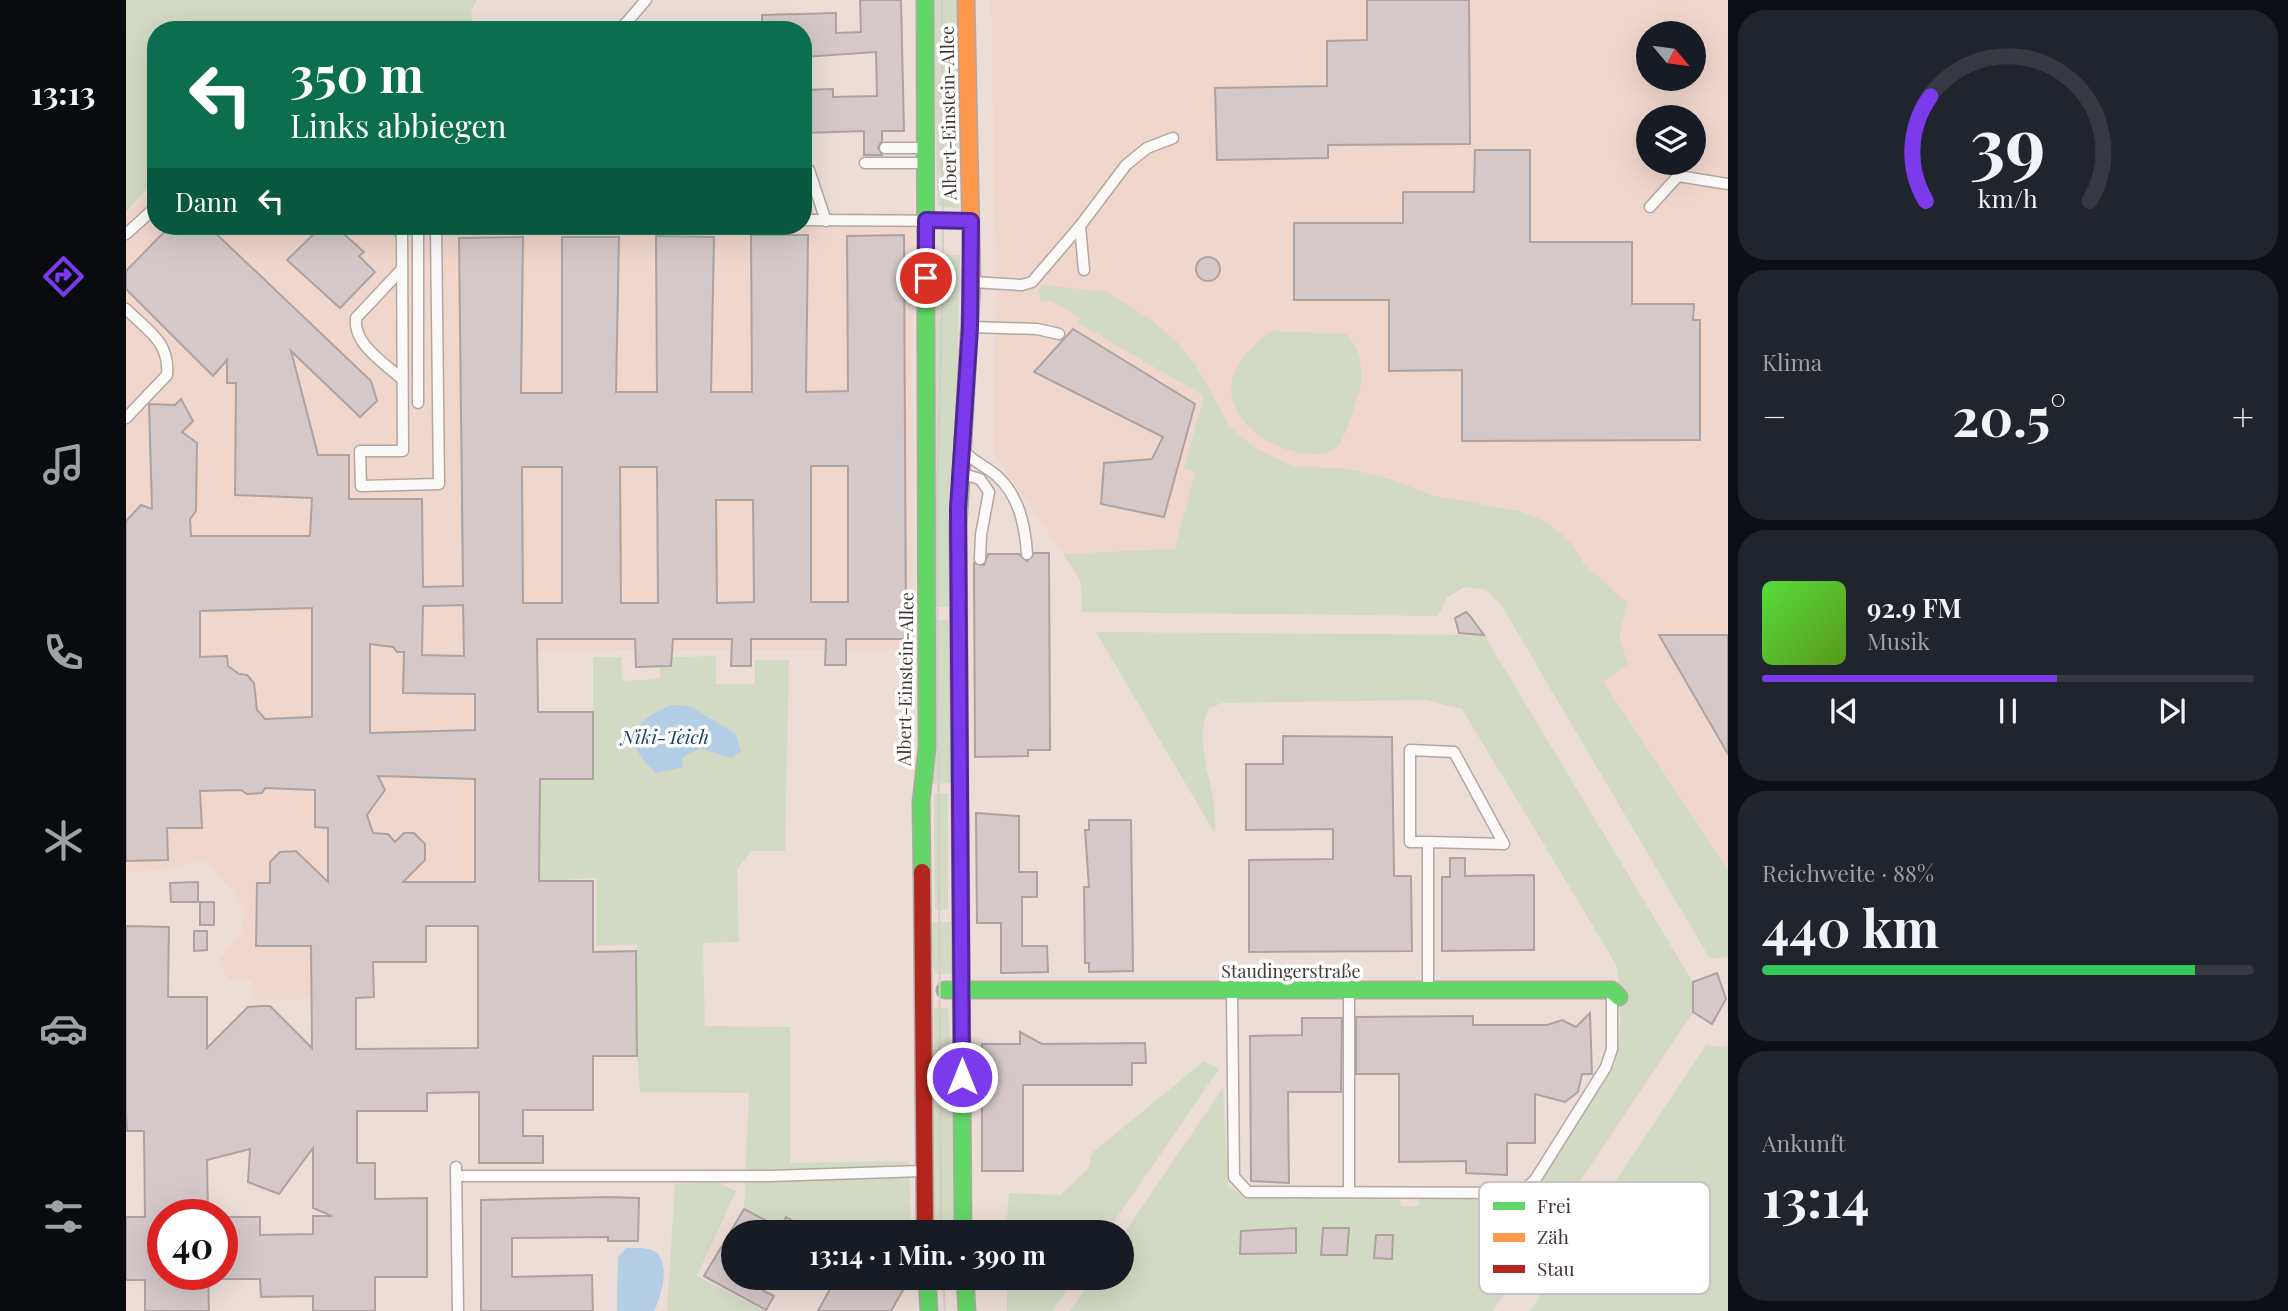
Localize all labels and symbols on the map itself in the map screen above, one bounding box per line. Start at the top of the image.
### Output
north arrow [1636,21,1706,91]
street label: Albert-Einstein-Allee [934,26,962,201]
pin [896,248,956,308]
street label: Albert-Einstein-Allee [891,592,919,767]
water label: Niki-Teich [619,723,709,749]
street label: Staudingerstraße [1221,959,1361,983]
position arrow [925,1040,999,1114]
legend [1479,1182,1710,1294]
text: Frei [1537,1192,1572,1218]
speed limit sign: 40 [147,1199,238,1290]
text: Zäh [1537,1223,1569,1249]
text: Stau [1537,1255,1575,1281]

